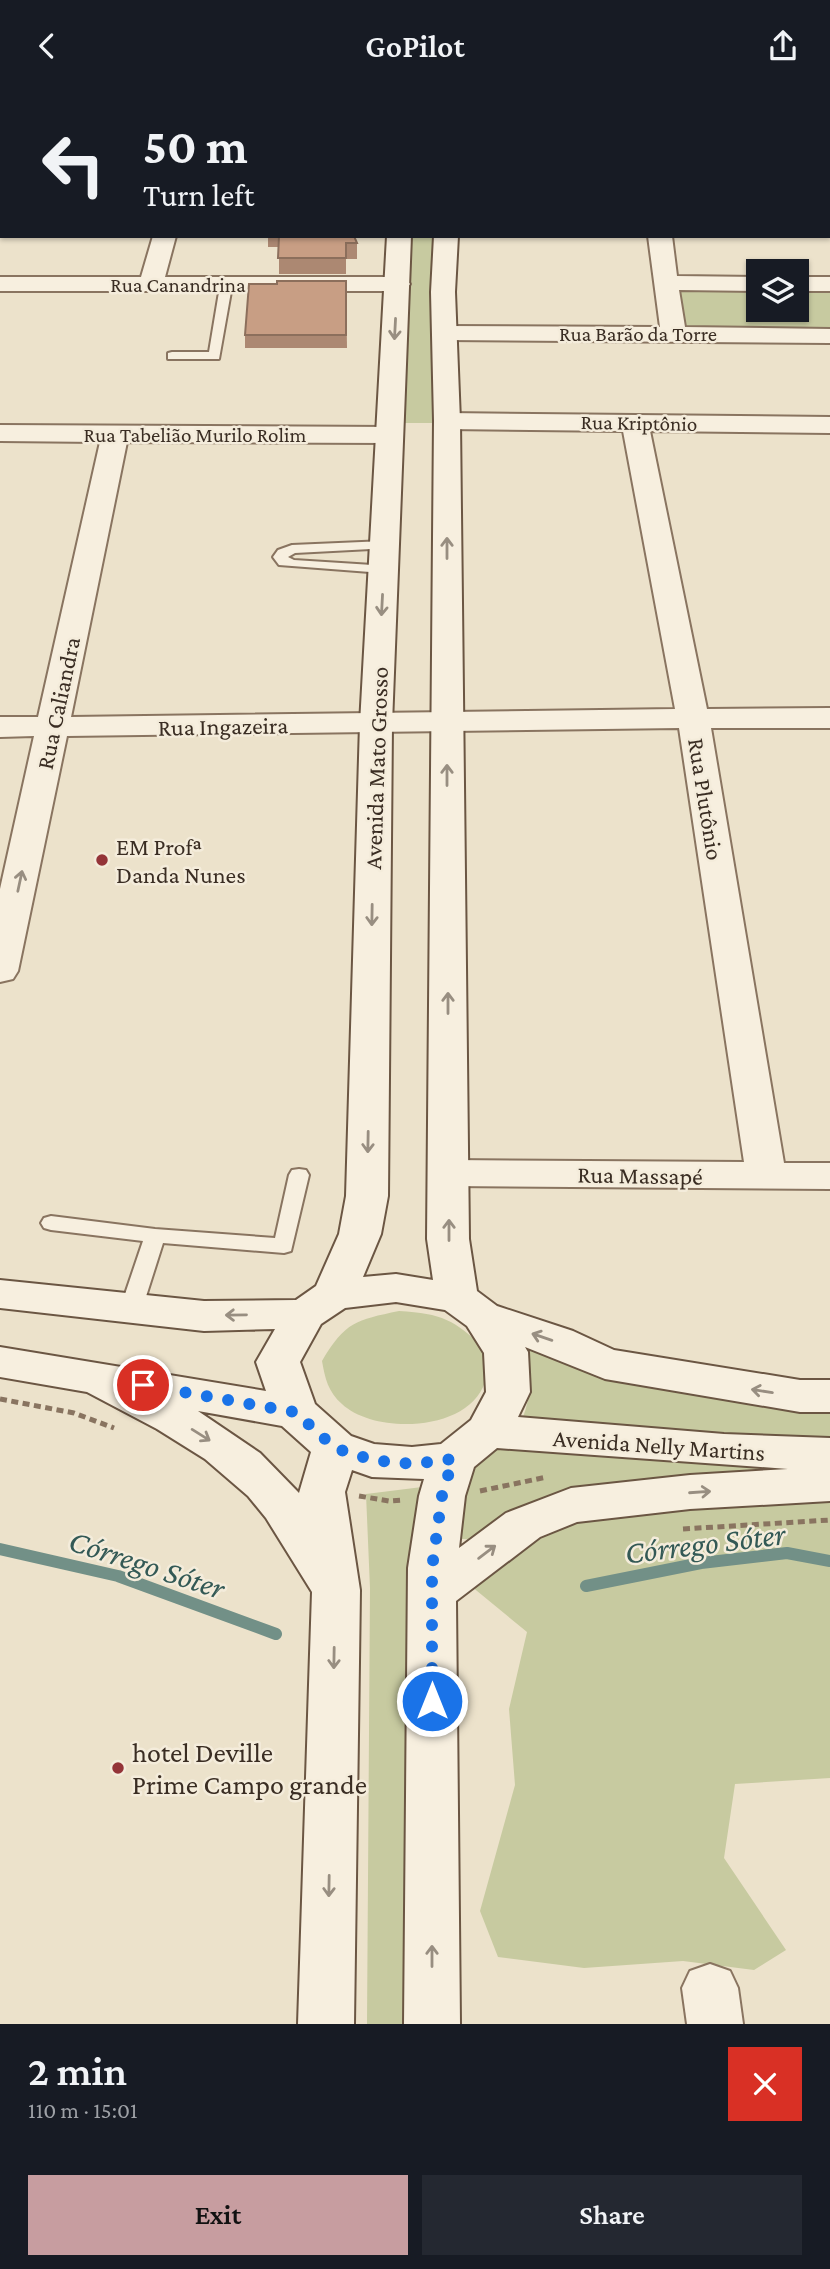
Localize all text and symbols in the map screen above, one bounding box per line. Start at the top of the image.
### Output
icon: back [28,27,66,65]
icon: share [764,27,802,65]
text: GoPilot [365,28,465,64]
icon: left [28,119,119,210]
text: 50 m [143,119,248,174]
text: Turn left [143,177,254,213]
map controls [746,259,809,322]
button: layers [746,259,809,322]
street label: Rua Canandrina [110,273,246,297]
one-way arrow [389,317,402,340]
street label: Rua Barão da Torre [559,322,717,346]
street label: Rua Kriptônio [580,410,698,436]
street label: Rua Tabelião Murilo Rolim [84,423,307,447]
one-way arrow [440,536,454,559]
one-way arrow [375,593,388,616]
street label: Rua Caliandra [31,634,85,772]
street label: Avenida Mato Grosso [359,666,393,870]
street label: Rua Ingazeira [158,711,288,741]
street label: Rua Plutônio [683,736,729,862]
one-way arrow [440,764,454,787]
place label: EM Profª Danda Nunes [116,833,246,888]
marker: EM Profª Danda Nunes [94,852,110,868]
one-way arrow [13,870,27,893]
one-way arrow [366,903,379,926]
one-way arrow [442,991,455,1014]
one-way arrow [361,1131,375,1154]
street label: Rua Massapé [577,1160,703,1190]
one-way arrow [442,1219,456,1242]
one-way arrow [225,1308,248,1322]
one-way arrow [532,1330,554,1342]
pin [113,1355,173,1415]
icon: arrive [124,1366,162,1404]
one-way arrow [751,1384,774,1397]
street label: Avenida Nelly Martins [552,1424,766,1466]
one-way arrow [191,1427,210,1442]
one-way arrow [689,1485,712,1498]
water label: Córrego Sóter [623,1515,788,1571]
water label: Córrego Sóter [65,1522,230,1606]
one-way arrow [477,1545,496,1559]
one-way arrow [327,1647,341,1670]
position arrow [395,1664,469,1738]
place label: hotel Deville Prime Campo grande [132,1737,367,1800]
marker: hotel Deville Prime Campo grande [110,1760,126,1776]
one-way arrow [322,1874,336,1897]
one-way arrow [425,1945,439,1968]
text: 2 min [28,2047,127,2094]
button: close [728,2047,802,2121]
text: 110 m · 15:01 [28,2097,138,2123]
button: Exit [28,2175,408,2255]
button: Share [422,2175,802,2255]

